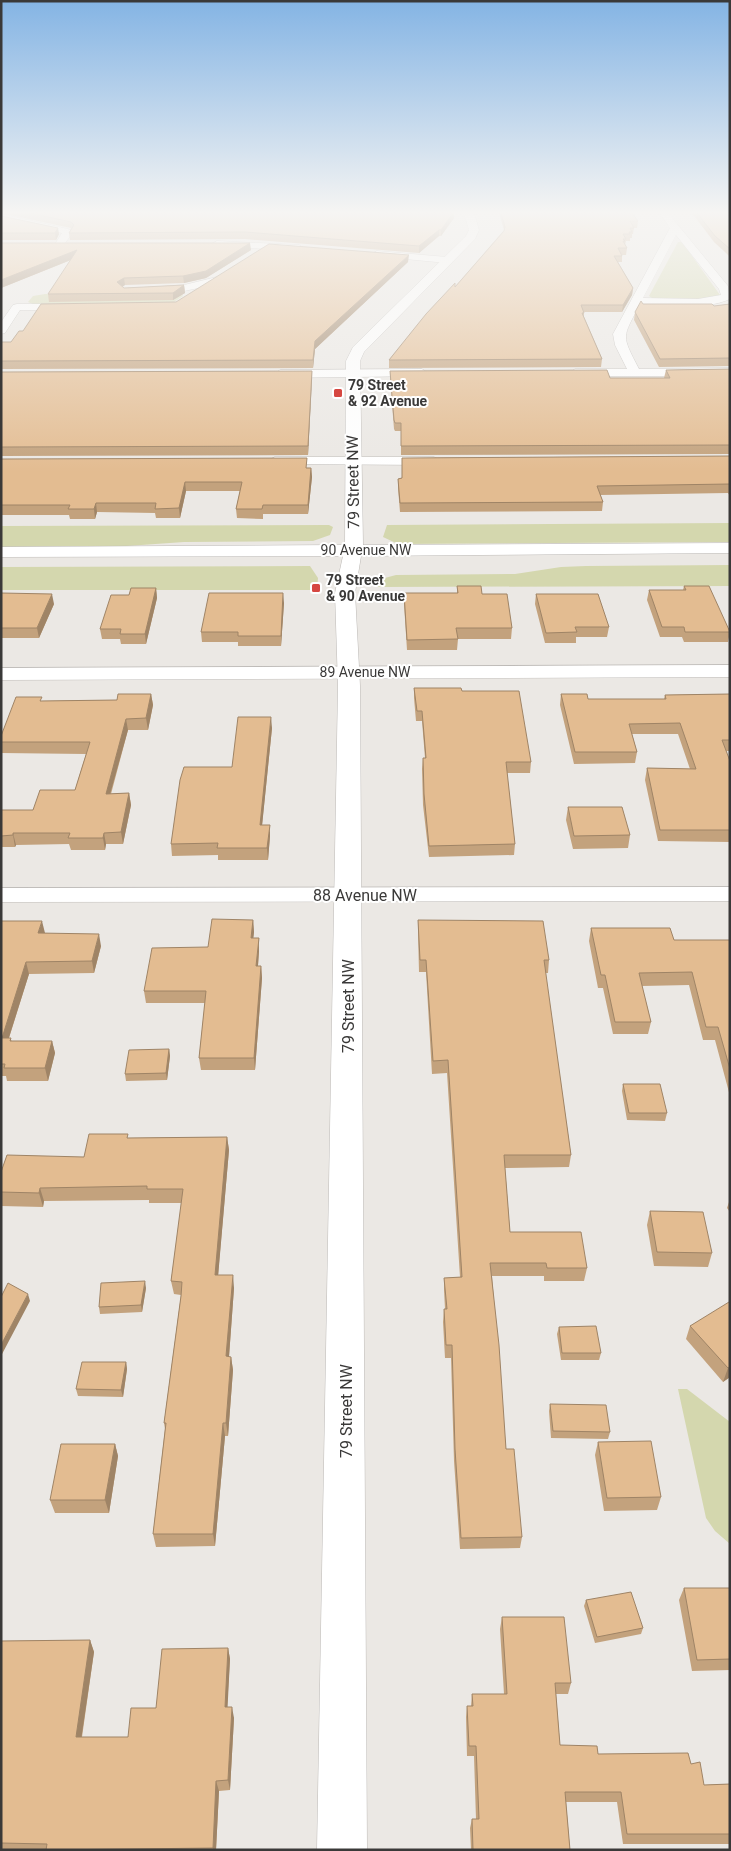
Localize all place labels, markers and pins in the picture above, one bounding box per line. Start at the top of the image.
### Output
place label: 79 Street & 92 Avenue [348,377,428,409]
marker: 79 Street & 92 Avenue [332,387,344,399]
place label: 79 Street & 90 Avenue [326,572,406,604]
marker: 79 Street & 90 Avenue [310,582,322,594]

